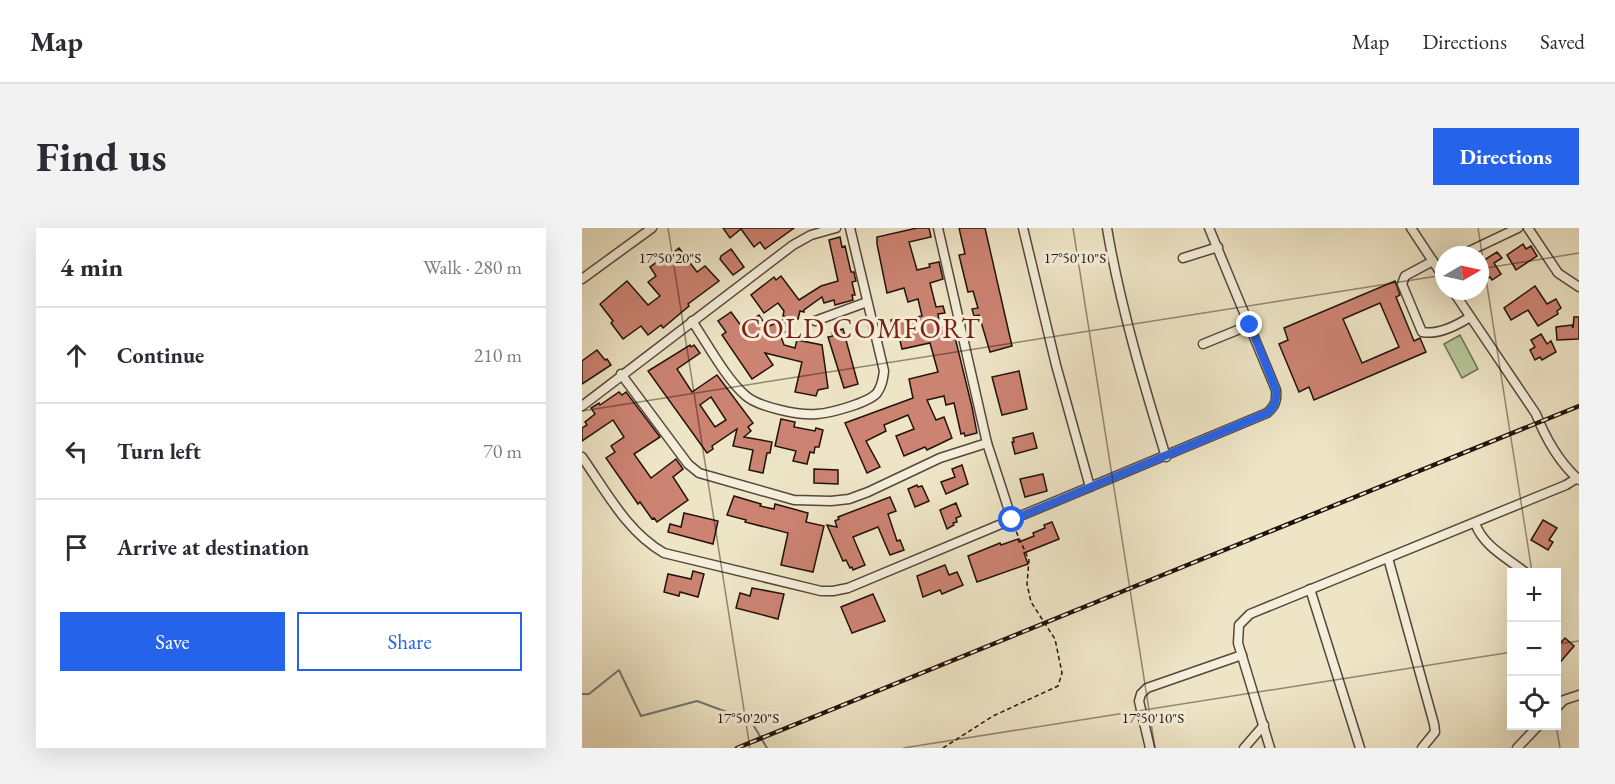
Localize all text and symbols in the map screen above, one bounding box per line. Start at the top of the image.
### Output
text: Map [30,23,83,59]
text: Map [1352,28,1389,55]
text: Directions [1422,28,1507,55]
text: Saved [1540,28,1585,55]
button: Directions [1433,128,1579,185]
text: Find us [36,129,167,184]
north arrow [1435,246,1489,300]
text: 17°50'20"S [639,248,701,267]
text: 17°50'10"S [1044,248,1106,267]
text: 4 min [60,250,123,284]
text: Walk · 280 m [423,254,522,280]
district label: COLD COMFORT [741,310,981,346]
route end [1236,311,1262,337]
icon: ahead [60,339,93,372]
text: Continue [117,341,204,370]
text: 210 m [474,342,522,368]
icon: left [60,435,93,468]
text: Turn left [117,437,201,466]
text: 70 m [483,438,522,464]
route start [998,506,1024,532]
icon: arrive [60,531,93,564]
text: Arrive at destination [117,533,309,562]
map controls [1507,568,1561,730]
button: + [1507,568,1561,622]
button: Save [60,612,285,671]
button: Share [297,612,522,671]
button: − [1507,622,1561,676]
button: locate [1507,676,1561,730]
text: 17°50'20"S [717,708,779,727]
text: 17°50'10"S [1122,708,1184,727]

